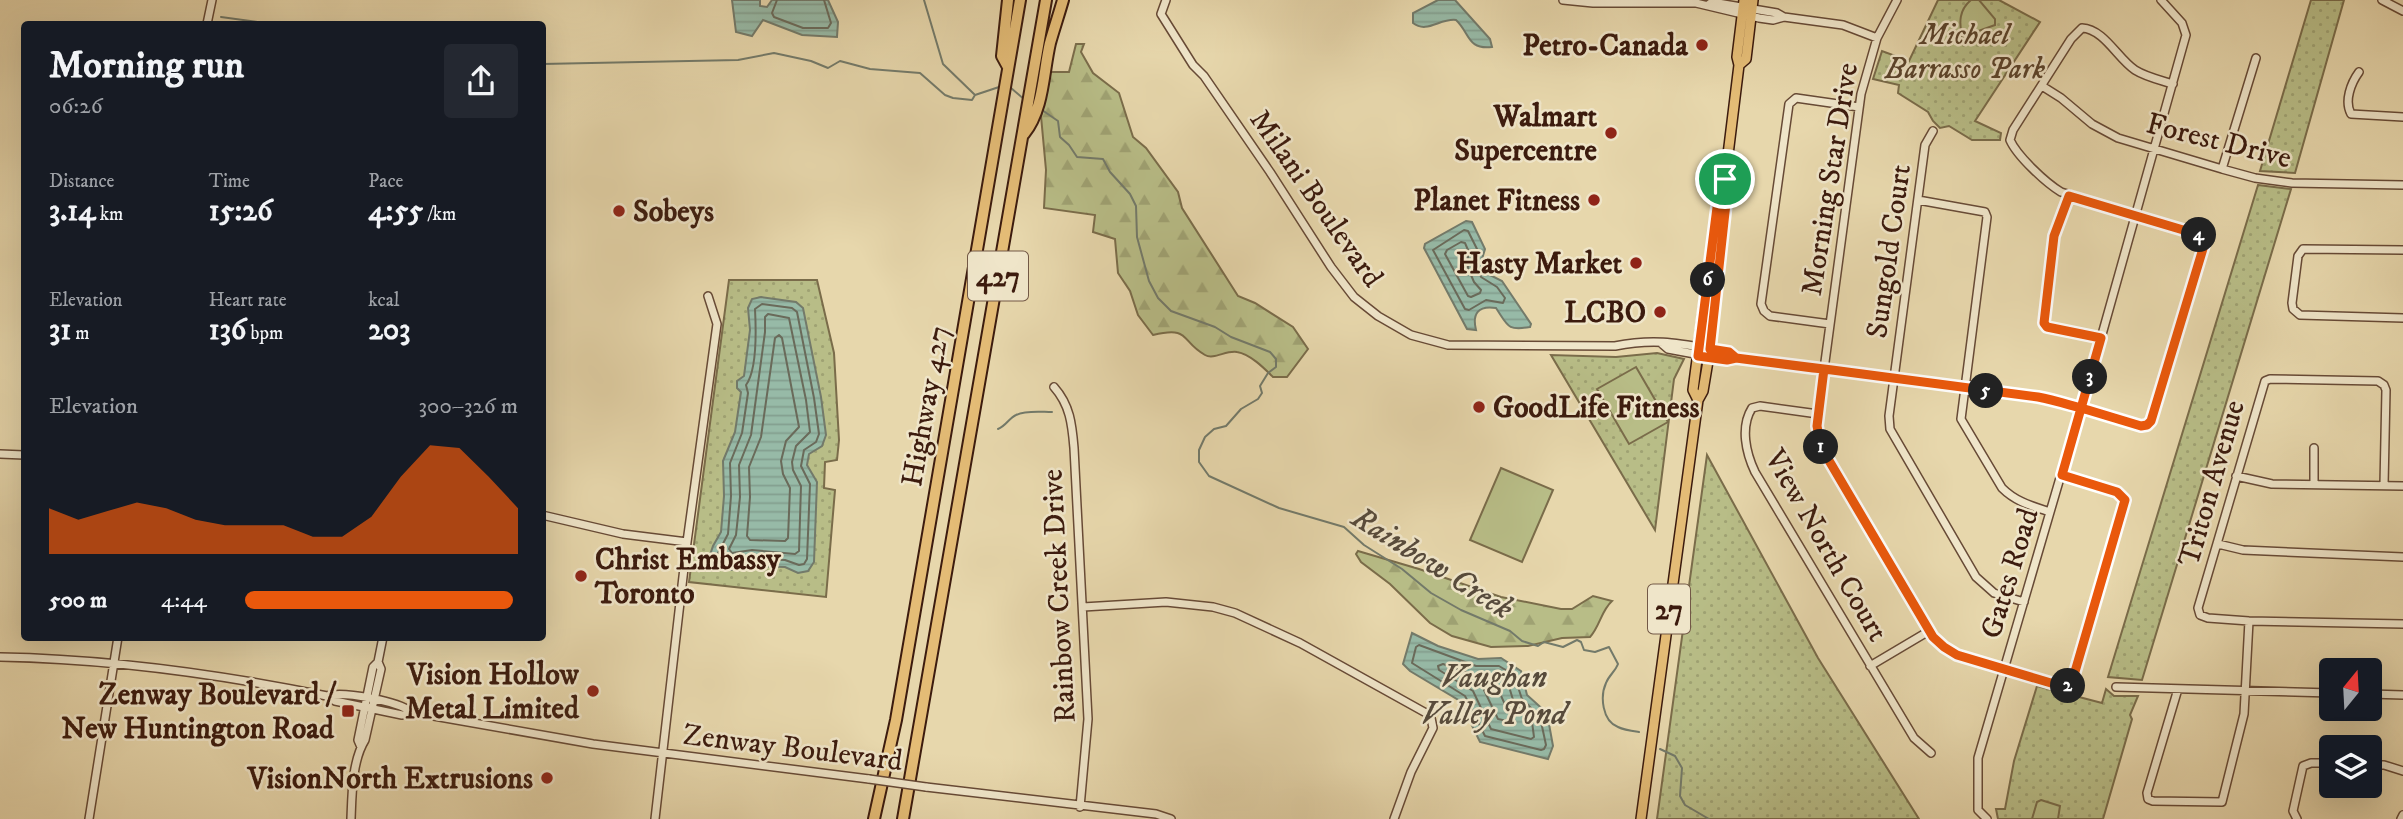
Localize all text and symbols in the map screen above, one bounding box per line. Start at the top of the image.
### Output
park label: Michael Barrasso Park [1884,17,2046,88]
place label: Petro-Canada [1522,28,1689,65]
marker: Petro-Canada [1694,37,1710,53]
text: Morning run [49,42,244,90]
button: share [444,44,518,118]
street label: Morning Star Drive [1794,60,1867,298]
text: 06:26 [49,92,103,121]
place label: Walmart Supercentre [1454,99,1598,170]
street label: Milani Boulevard [1241,103,1391,295]
street label: Forest Drive [2142,106,2295,177]
marker: Walmart Supercentre [1603,125,1619,141]
pin [1695,149,1755,209]
icon: arrive [1706,160,1744,198]
street label: Sungold Court [1859,162,1920,341]
text: Distance [49,170,114,193]
text: Time [209,170,250,193]
text: Pace [368,170,403,193]
place label: Planet Fitness [1413,183,1580,220]
marker: Planet Fitness [1586,192,1602,208]
text: 3.14 [49,193,96,230]
text: 15:26 [209,193,273,230]
text: 4:55 [368,193,423,230]
place label: Sobeys [633,194,714,231]
text: km [96,203,123,226]
text: /km [423,203,456,226]
marker: Sobeys [611,203,627,219]
pin: 4 [2182,218,2216,252]
text: 4 [2193,223,2204,246]
place label: Hasty Market [1456,246,1622,283]
road number: 427 [968,252,1028,300]
marker: Hasty Market [1628,255,1644,271]
pin: 6 [1690,262,1726,298]
text: 6 [1703,268,1712,291]
text: Elevation [49,289,123,312]
text: Heart rate [209,289,287,312]
text: kcal [368,289,400,312]
place label: LCBO [1564,295,1646,332]
marker: LCBO [1652,304,1668,320]
text: 31 [49,312,71,349]
text: 136 [209,312,246,349]
text: 203 [368,312,410,349]
text: m [71,322,90,345]
text: bpm [246,322,283,345]
street label: Highway 427 [894,323,959,490]
pin: 3 [2072,360,2108,394]
text: 3 [2086,365,2093,388]
pin: 5 [1968,374,2004,408]
text: 5 [1981,379,1990,402]
place label: GoodLife Fitness [1493,390,1699,427]
text: Elevation [49,392,138,421]
text: 300–326 m [418,392,518,421]
street label: Triton Avenue [2171,396,2254,571]
marker: GoodLife Fitness [1471,399,1487,415]
pin: 1 [1804,430,1839,464]
text: 1 [1817,435,1824,458]
street label: View North Court [1755,442,1896,648]
street label: Rainbow Creek Drive [1034,468,1085,724]
water label: Rainbow Creek [1343,498,1521,629]
street label: Gates Road [1973,504,2048,643]
place label: Christ Embassy Toronto [594,542,781,613]
marker: Christ Embassy Toronto [573,568,589,584]
road number: 27 [1648,584,1690,634]
text: 500 m [49,586,107,615]
text: 4:44 [161,586,207,615]
place label: Vision Hollow Metal Limited [405,657,580,728]
water label: Vaughan Valley Pond [1421,658,1571,735]
north arrow [2319,658,2382,721]
map controls [2319,658,2382,798]
pin: 2 [2050,668,2086,704]
text: 2 [2063,674,2072,697]
place label: Zenway Boulevard / New Huntington Road [61,677,337,748]
marker: Vision Hollow Metal Limited [585,683,601,699]
marker: Zenway Boulevard / New Huntington Road [340,703,356,719]
street label: Zenway Boulevard [681,717,905,780]
button: layers [2319,735,2382,798]
place label: VisionNorth Extrusions [247,761,533,798]
marker: VisionNorth Extrusions [539,770,555,786]

